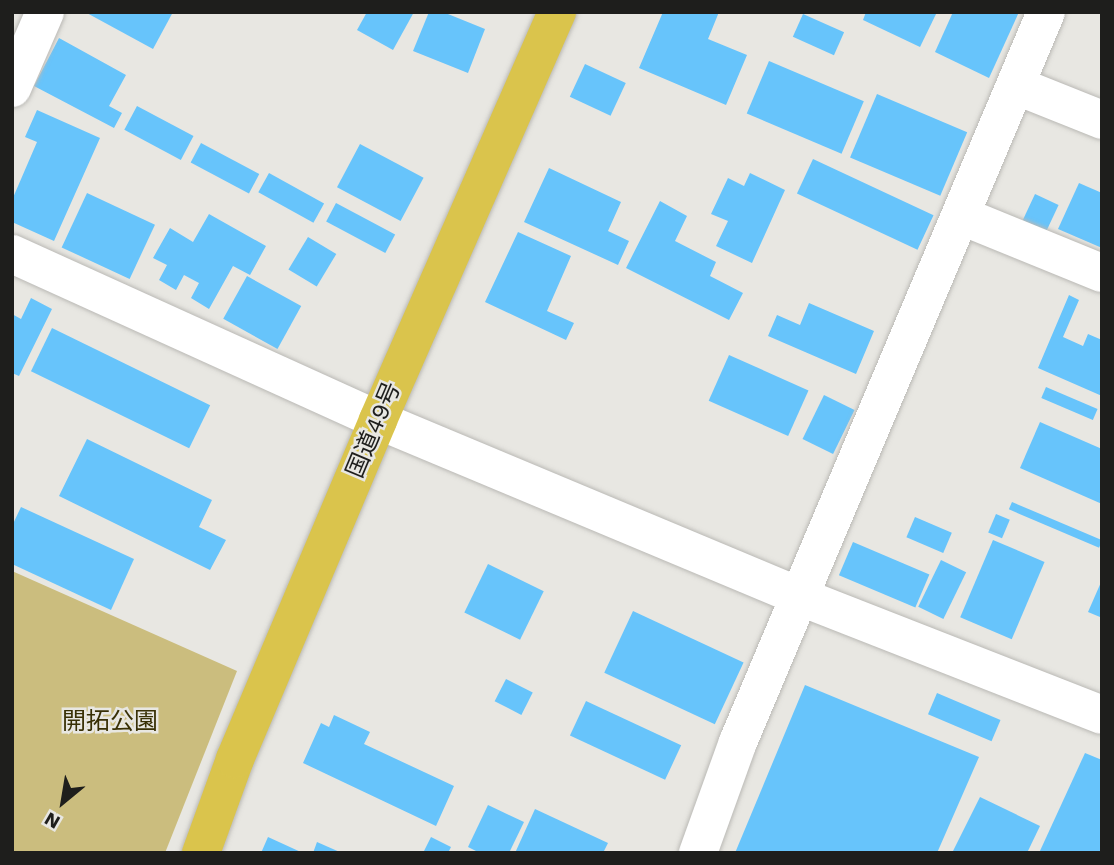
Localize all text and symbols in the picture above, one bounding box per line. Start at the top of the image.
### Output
street label: 国道49号 [341,378,407,482]
park label: 開拓公園 [62,708,158,736]
north arrow [28,767,98,837]
text: N [40,807,64,834]

